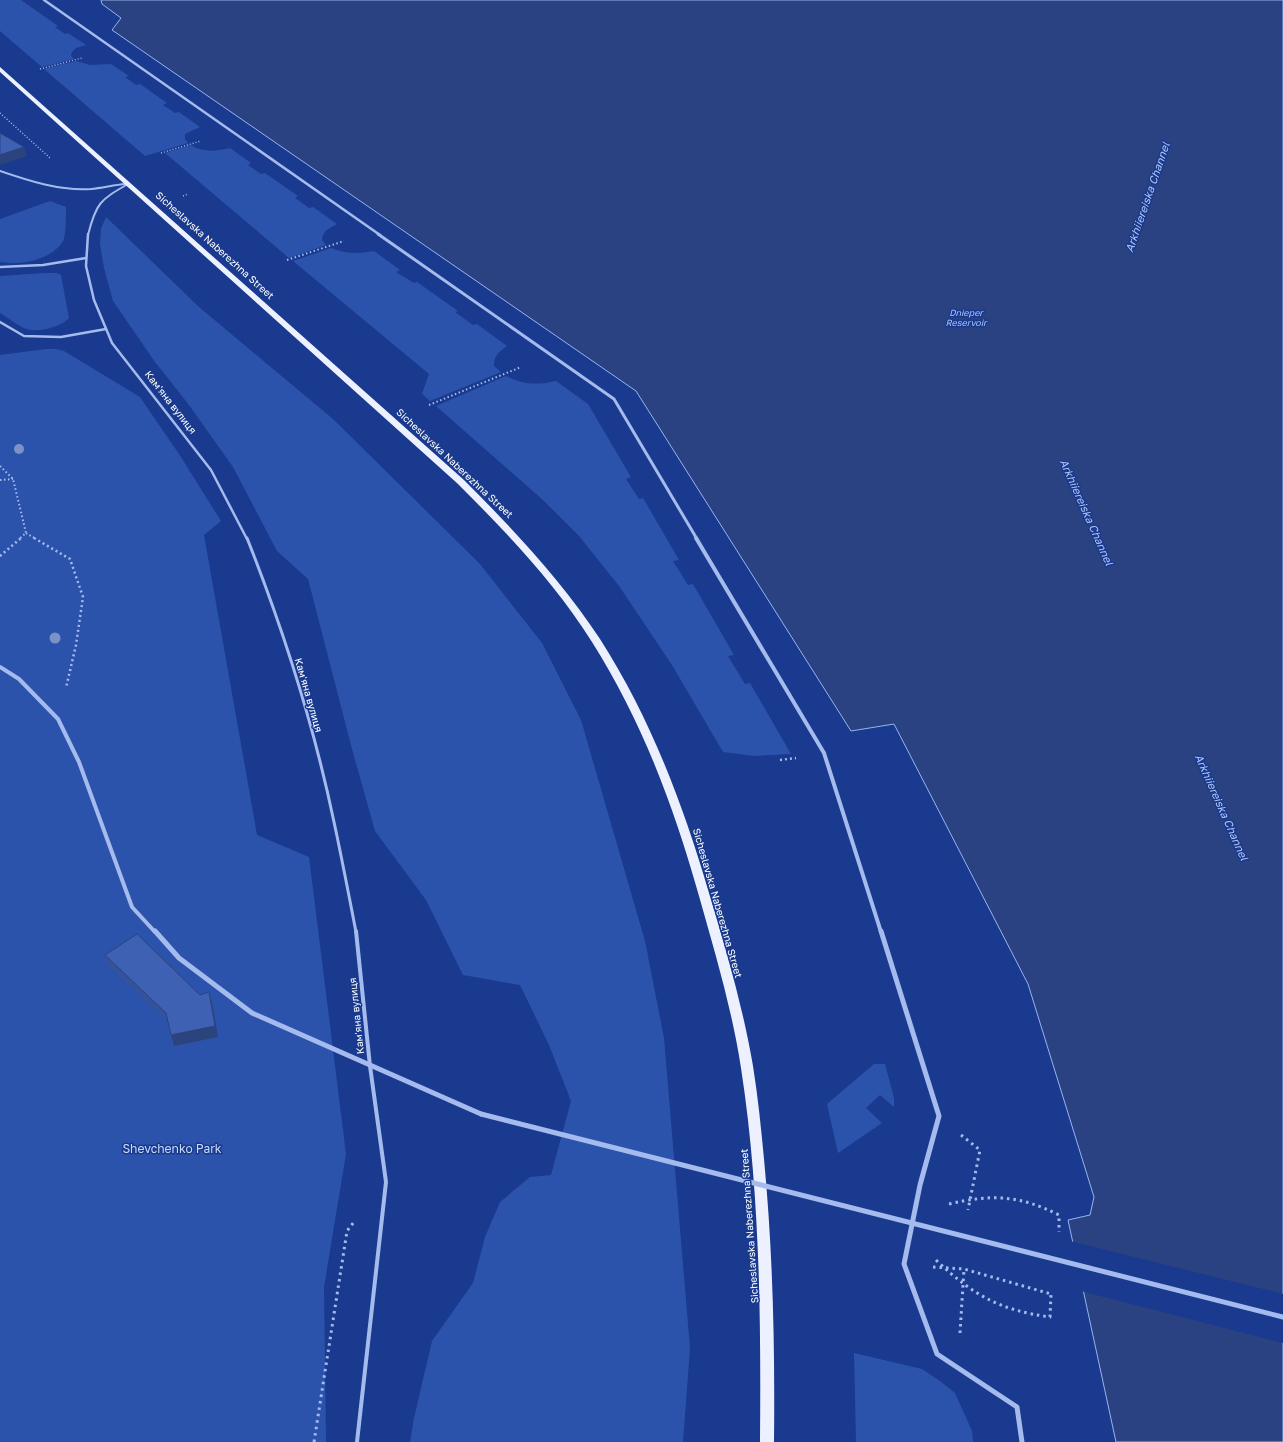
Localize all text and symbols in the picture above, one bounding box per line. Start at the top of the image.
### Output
water label: Arkhiiereiska Channel [1122,140,1172,254]
street label: Sicheslavska Naberezhna Street [153,189,277,301]
water label: Dnieper Reservoir [945,307,988,328]
street label: Кам'яна вулиця [143,368,199,436]
street label: Sicheslavska Naberezhna Street [394,406,516,520]
water label: Arkhiiereiska Channel [1058,457,1117,568]
street label: Кам'яна вулиця [293,656,325,734]
water label: Arkhiiereiska Channel [1193,752,1252,863]
street label: Sicheslavska Naberezhna Street [691,827,745,979]
street label: Кам'яна вулиця [346,977,366,1055]
park label: Shevchenko Park [122,1141,222,1156]
street label: Sicheslavska Naberezhna Street [738,1148,760,1304]

